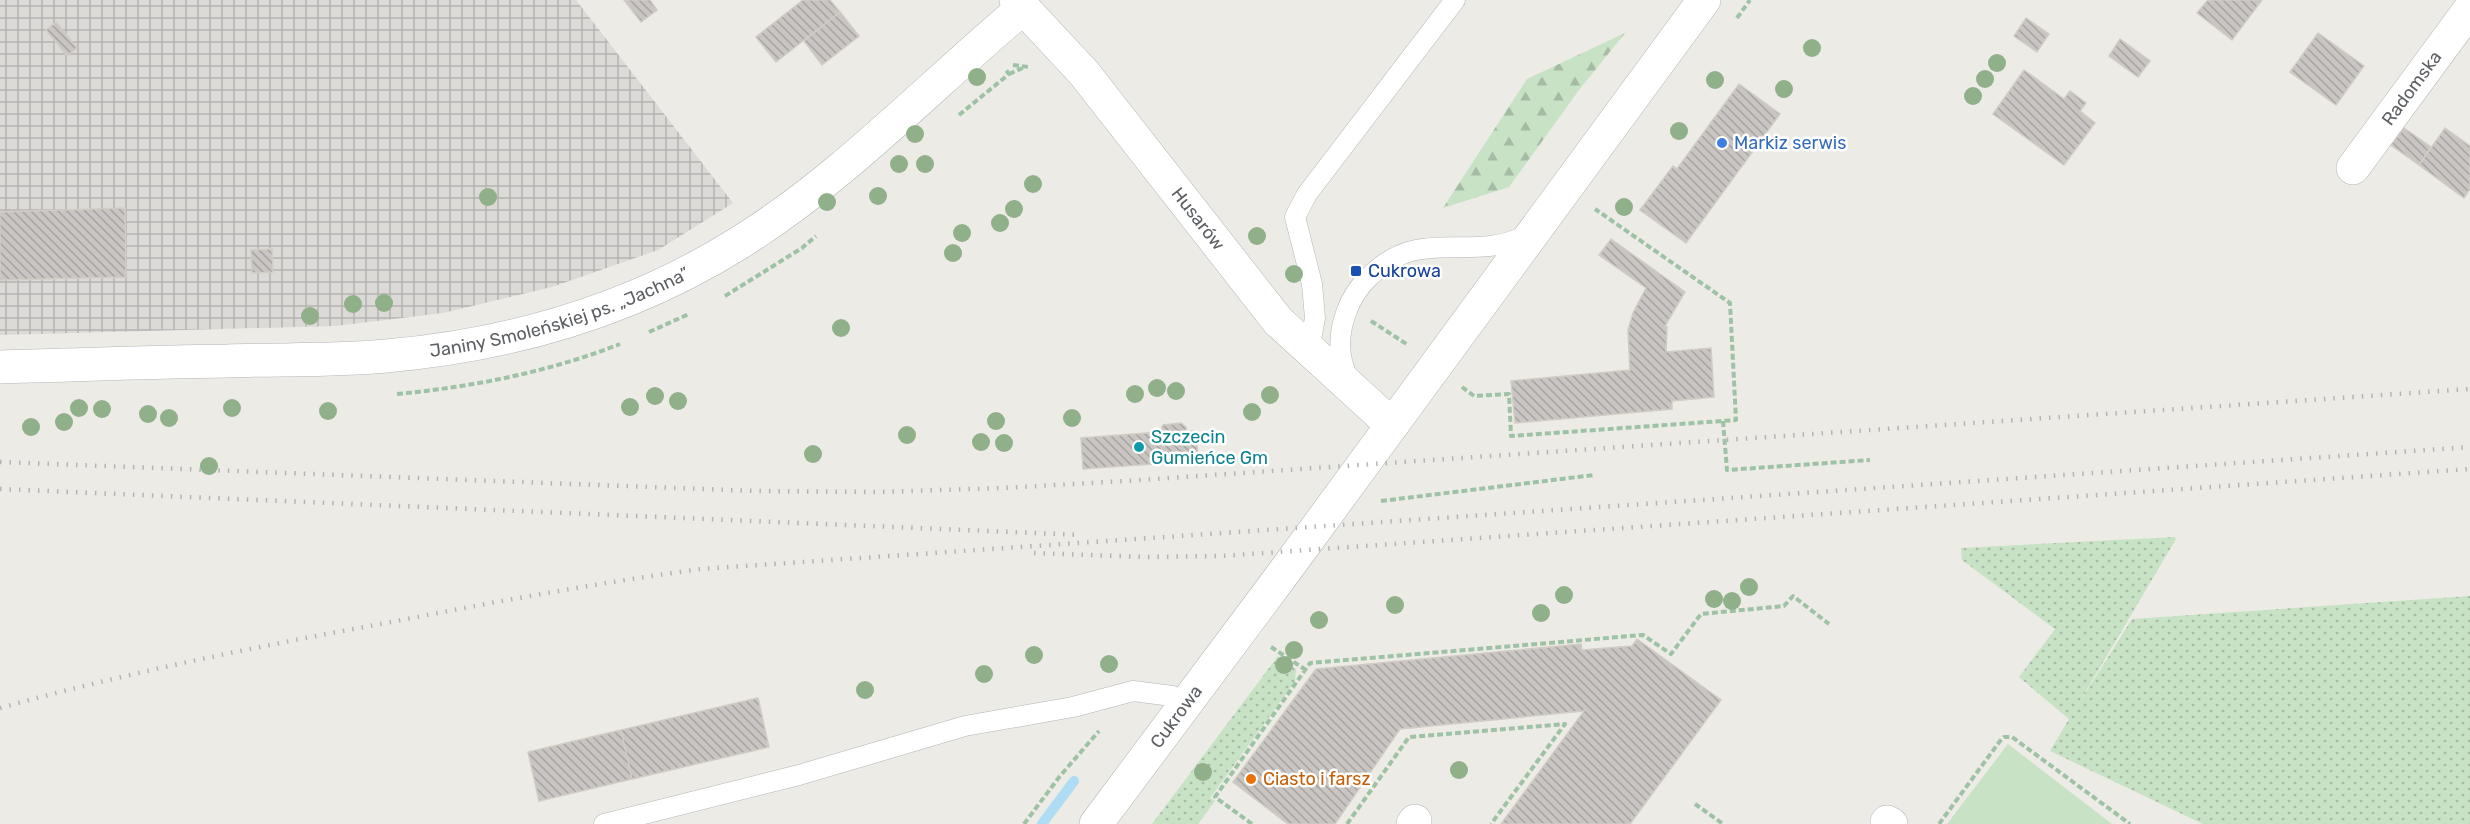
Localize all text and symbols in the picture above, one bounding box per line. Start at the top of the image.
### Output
street label: Radomska [2377,47,2446,130]
place label: Markiz serwis [1734,132,1846,154]
marker: Markiz serwis [1715,136,1729,150]
street label: Husarów [1167,183,1230,255]
place label: Cukrowa [1368,260,1441,282]
street label: Janiny Smoleńskiej ps. „Jachna” [428,262,693,362]
marker: Cukrowa [1349,264,1363,278]
place label: Szczecin Gumieńce Gm [1151,426,1268,469]
marker: Szczecin Gumieńce Gm [1132,440,1146,454]
street label: Cukrowa [1146,681,1207,752]
place label: Ciasto i farsz [1263,768,1371,790]
marker: Ciasto i farsz [1244,772,1258,786]

